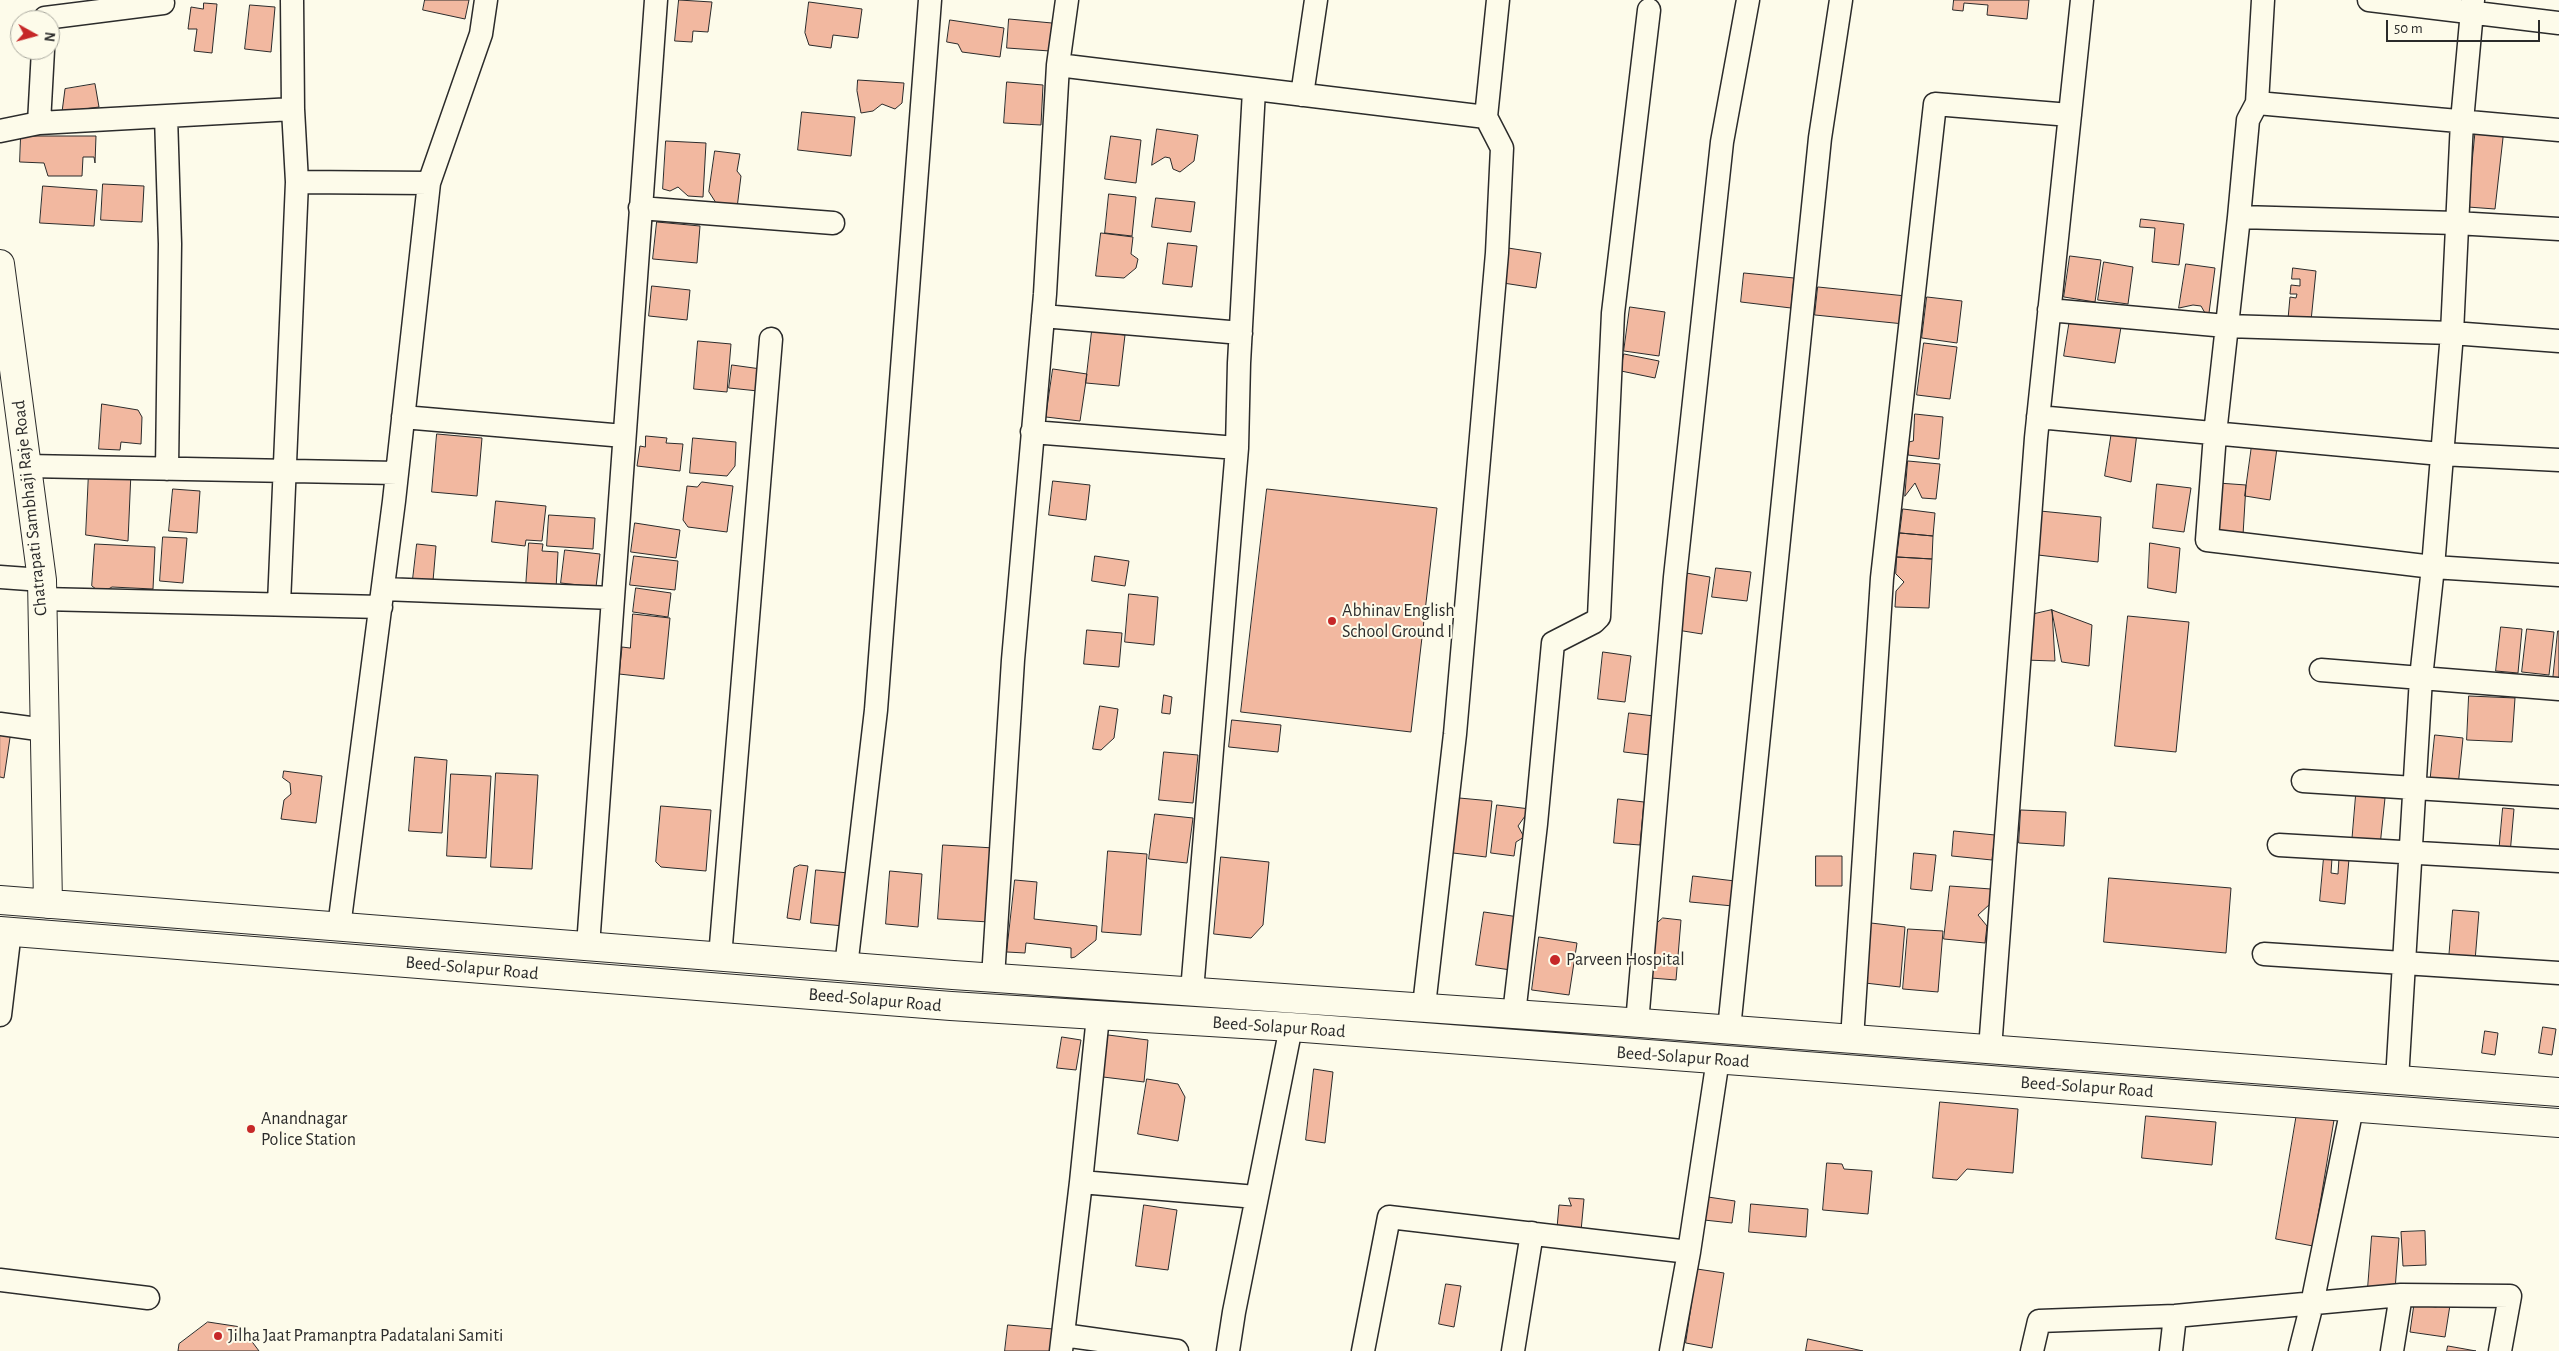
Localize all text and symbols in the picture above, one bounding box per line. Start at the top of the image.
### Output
north arrow [10,10,60,60]
scale bar [2389,10,2543,42]
text: 50 m [2394,21,2423,36]
text: N [41,31,56,42]
street label: Chatrapati Sambhaji Raje Road [8,399,52,617]
place label: Abhinav English School Ground I [1342,600,1455,642]
marker: Abhinav English School Ground I [1326,615,1338,627]
place label: Parveen Hospital [1566,949,1685,971]
street label: Beed-Solapur Road [405,951,539,985]
marker: Parveen Hospital [1548,953,1562,967]
street label: Beed-Solapur Road [808,983,942,1017]
street label: Beed-Solapur Road [1212,1012,1346,1042]
street label: Beed-Solapur Road [1616,1042,1750,1072]
street label: Beed-Solapur Road [2020,1072,2154,1102]
place label: Anandnagar Police Station [261,1108,356,1150]
marker: Anandnagar Police Station [245,1123,257,1135]
place label: Jilha Jaat Pramanptra Padatalani Samiti [228,1325,503,1347]
marker: Jilha Jaat Pramanptra Padatalani Samiti [212,1330,224,1342]

